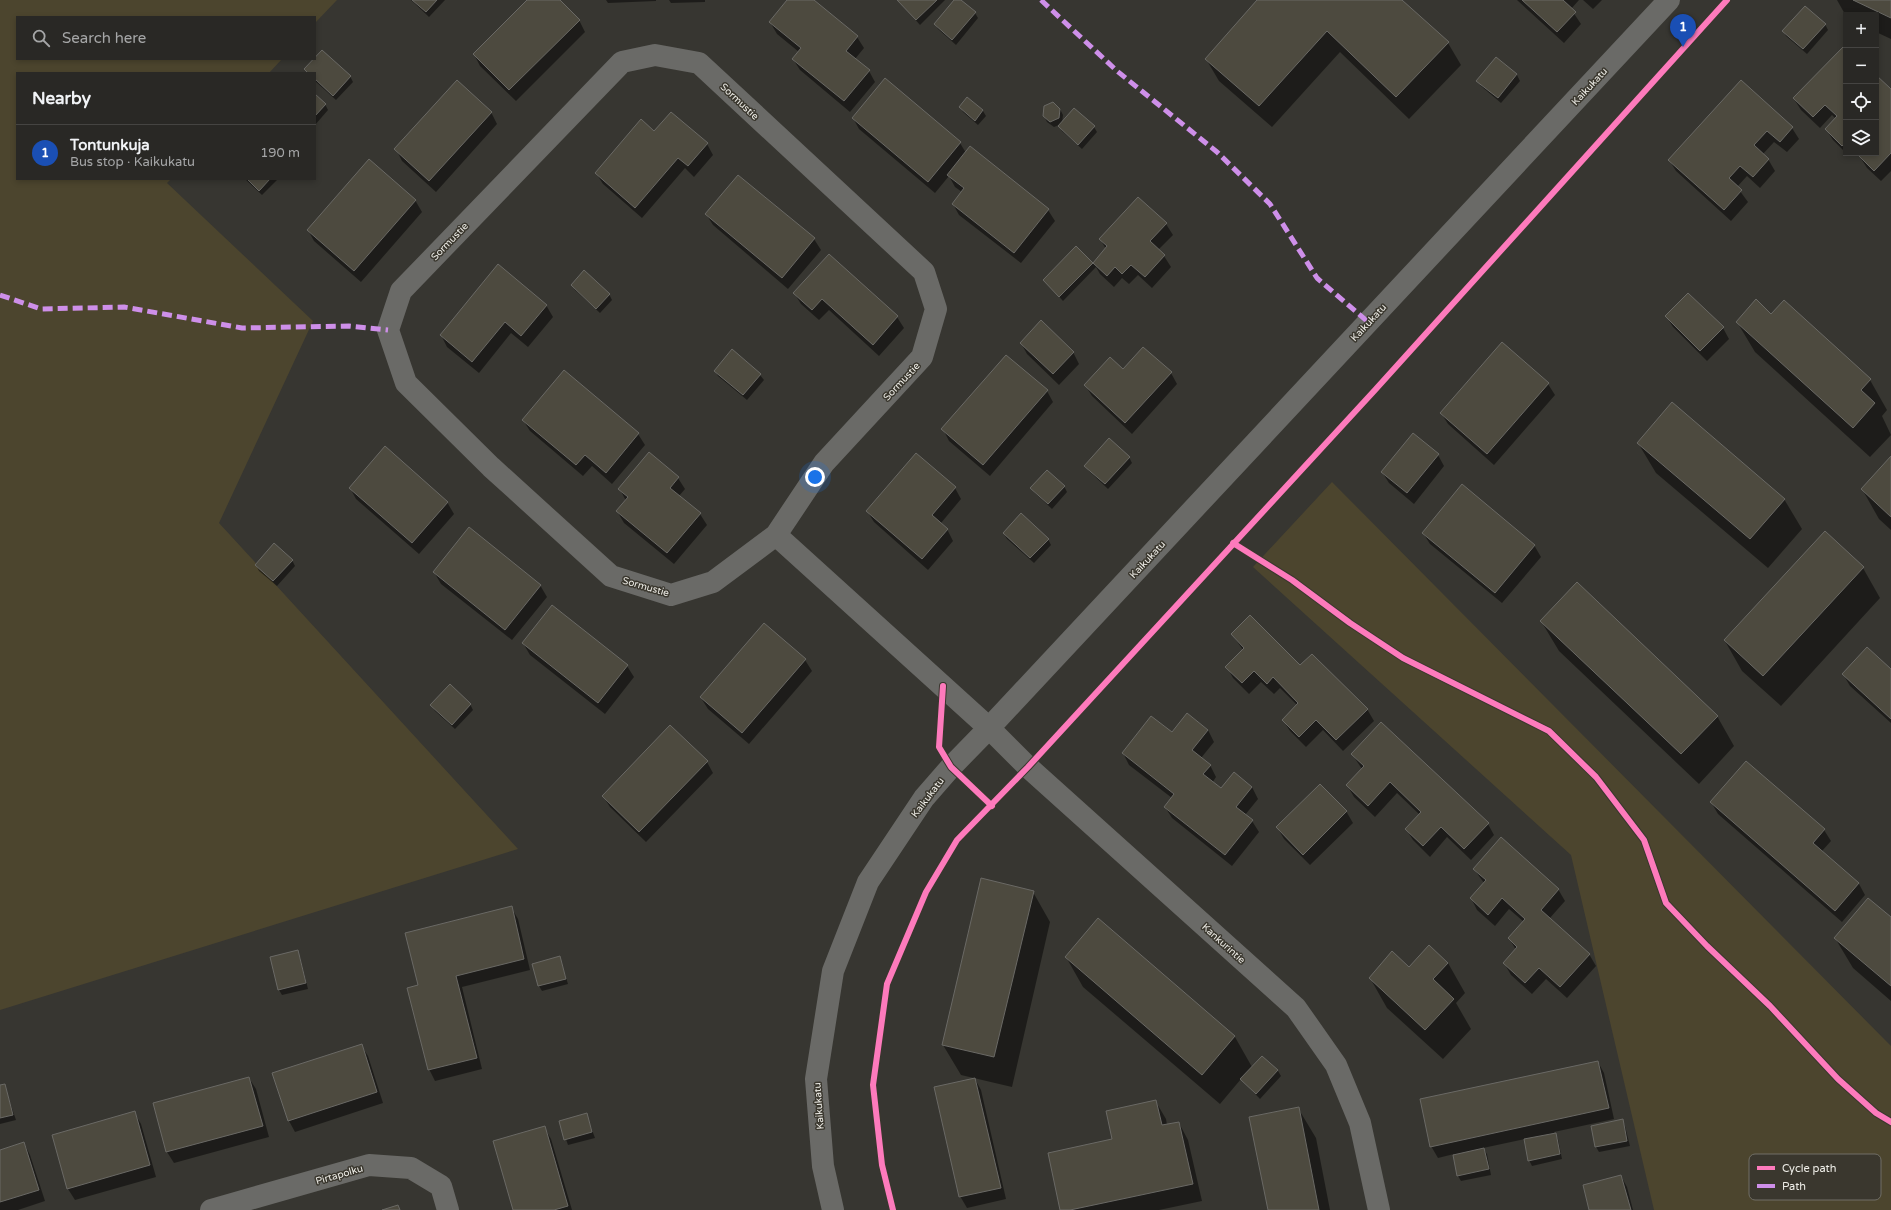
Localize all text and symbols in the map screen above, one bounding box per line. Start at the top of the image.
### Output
map controls [1843,12,1879,156]
button: + [1843,12,1879,48]
pin: 1 [1670,14,1696,47]
search box [16,16,316,60]
icon: search [30,27,52,49]
text: Search here [62,29,146,47]
button: − [1843,48,1879,84]
street label: Kaikukatu [1569,65,1610,108]
street label: Sormustie [718,81,761,123]
button: locate [1843,84,1879,120]
text: Nearby [32,88,91,109]
button: layers [1843,120,1879,156]
text: Tontunkuja [70,136,150,154]
text: 1 [41,145,49,161]
text: 190 m [260,145,300,161]
text: Bus stop · Kaikukatu [70,154,195,170]
street label: Sormustie [429,220,471,263]
street label: Kaikukatu [1348,301,1389,344]
street label: Sormustie [881,360,923,403]
your location [805,467,825,487]
street label: Kaikukatu [1127,538,1168,581]
street label: Sormustie [621,575,671,599]
street label: Kaikukatu [909,775,947,820]
street label: Kankurintie [1199,921,1248,967]
street label: Kaikukatu [811,1082,827,1130]
legend [1749,1154,1881,1200]
street label: Pirtapolku [314,1162,364,1187]
text: Cycle path [1782,1162,1837,1175]
text: Path [1782,1180,1806,1193]

